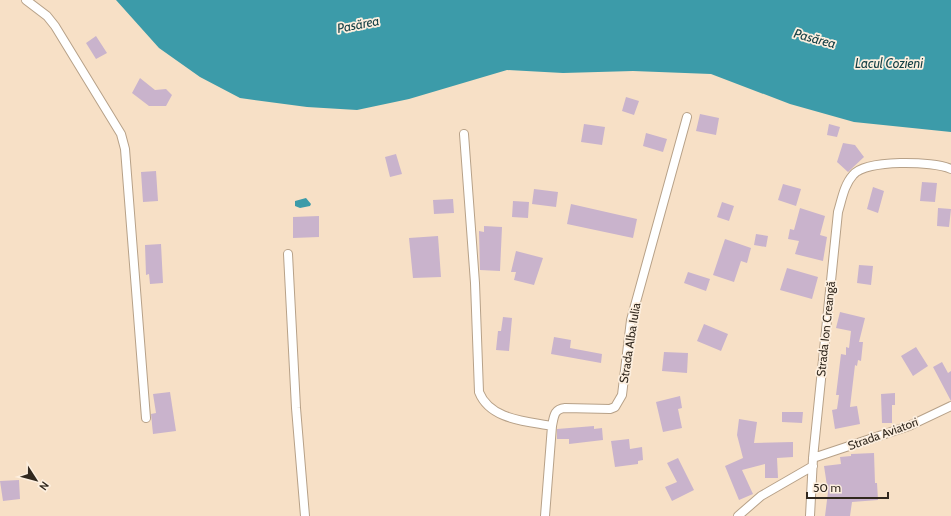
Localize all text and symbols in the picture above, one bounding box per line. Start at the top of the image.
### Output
water label: Pasărea [335,12,381,36]
water label: Pasărea [792,25,838,51]
water label: Lacul Cozieni [855,55,923,71]
street label: Strada Ion Creangă [813,280,838,377]
street label: Strada Alba Iulia [616,301,643,384]
street label: Strada Aviatori [846,414,920,453]
north arrow [16,460,56,500]
scale bar [807,474,888,500]
text: N [36,479,52,493]
text: 50 m [813,480,841,495]

